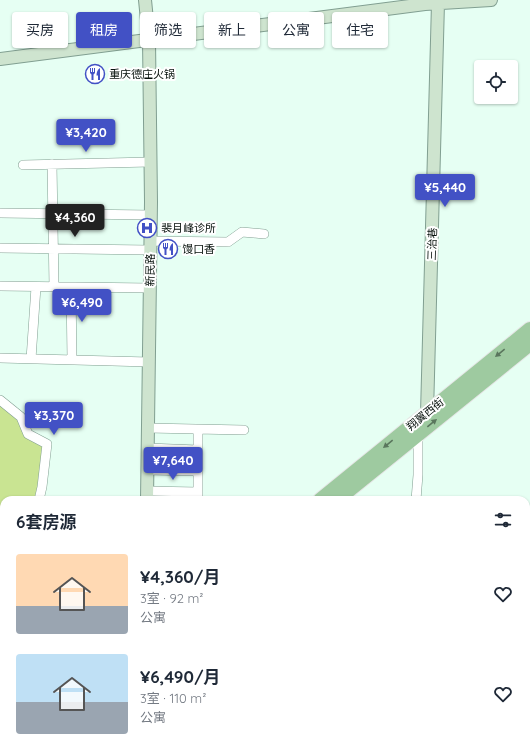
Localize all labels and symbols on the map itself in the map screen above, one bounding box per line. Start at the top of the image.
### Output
restaurant icon: 重庆德庄火锅 [84,63,106,85]
place label: 重庆德庄火锅 [109,67,175,81]
pin: ¥3,420 [53,119,119,153]
pin: ¥5,440 [412,174,478,208]
pin: ¥4,360 [42,204,108,238]
hospital icon: 裴月峰诊所 [136,217,158,239]
place label: 裴月峰诊所 [161,221,216,235]
street label: 三治巷 [424,227,440,261]
restaurant icon: 馒口香 [157,238,179,260]
place label: 馒口香 [182,242,215,256]
street label: 新民路 [143,253,157,287]
pin: ¥6,490 [49,289,115,323]
one-way arrow [494,349,505,358]
street label: 翔翼西街 [403,395,447,433]
pin: ¥3,370 [21,402,87,436]
one-way arrow [427,418,438,427]
one-way arrow [382,440,393,449]
pin: ¥7,640 [140,447,206,481]

